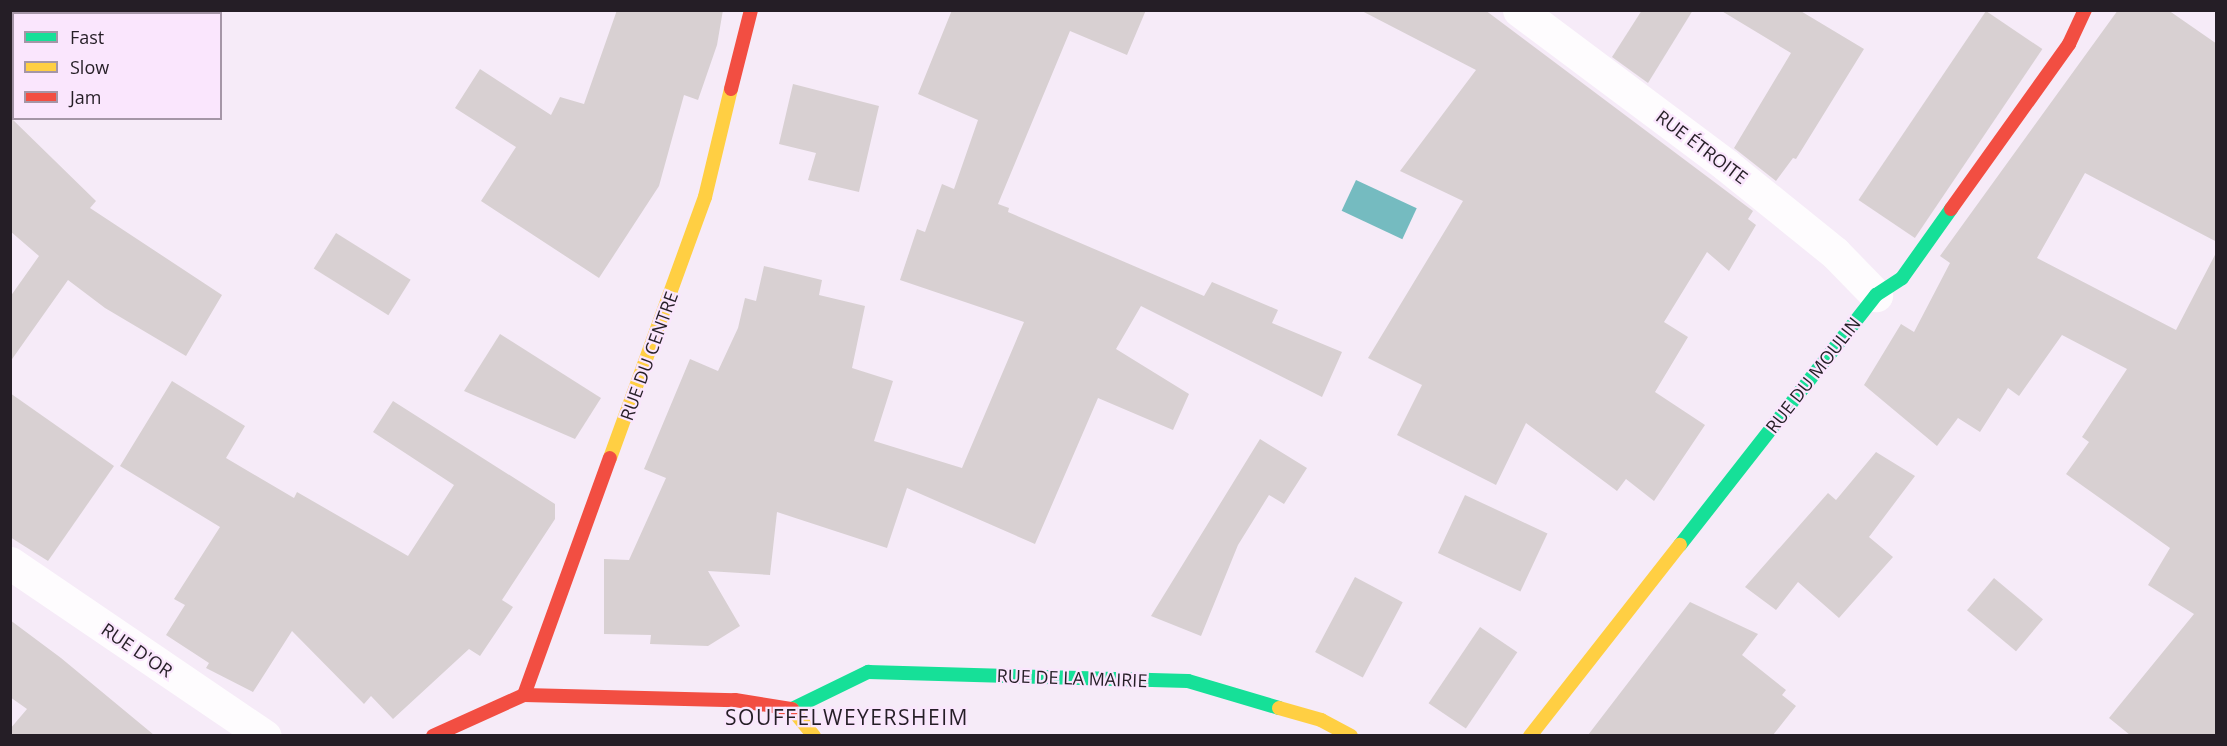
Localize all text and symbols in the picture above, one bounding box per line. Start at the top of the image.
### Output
legend [12,12,222,120]
text: Fast [70,25,104,49]
text: Slow [70,55,109,79]
text: Jam [70,85,102,109]
street label: RUE ÉTROITE [1652,106,1752,188]
street label: RUE DU CENTRE [616,289,682,423]
street label: RUE DU MOULIN [1761,313,1865,437]
street label: RUE D'OR [97,618,177,682]
street label: RUE DE LA MAIRIE [996,665,1148,691]
district label: SOUFFELWEYERSHEIM [725,704,969,730]

